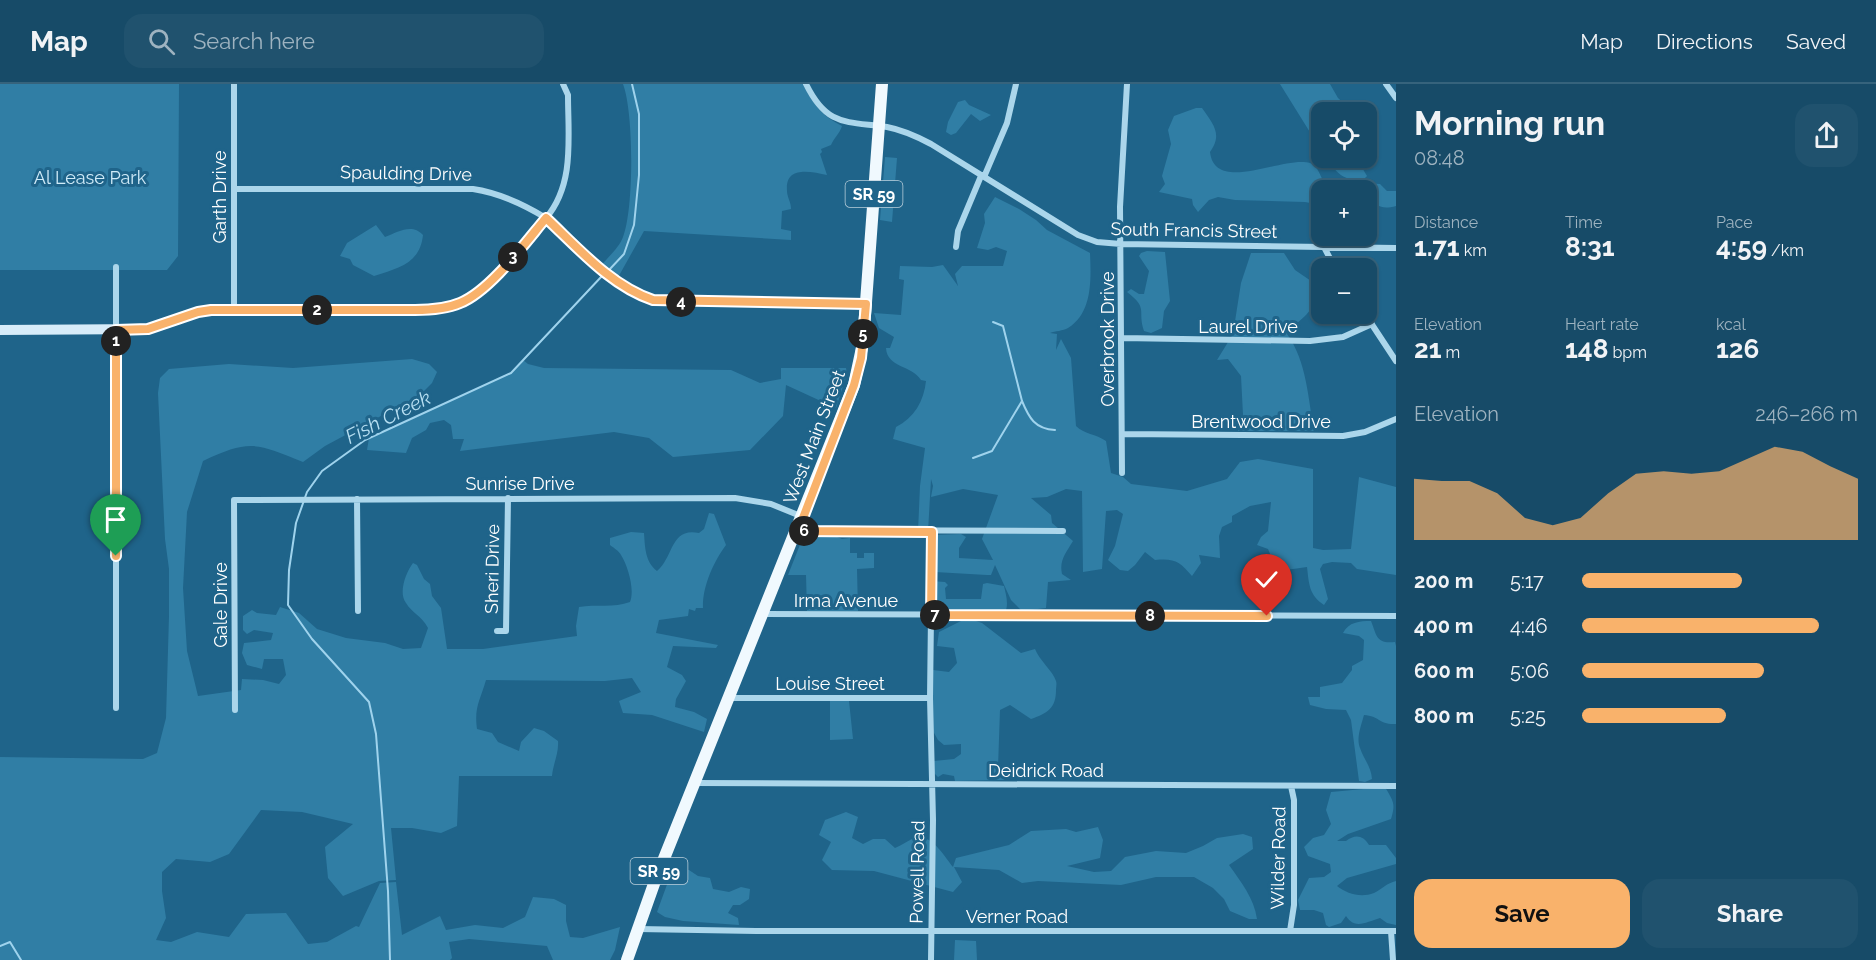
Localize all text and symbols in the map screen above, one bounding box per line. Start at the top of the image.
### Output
search box [124,14,544,68]
text: Map [30,25,88,58]
icon: search [145,25,178,58]
text: Search here [193,28,315,54]
text: Map [1580,29,1623,54]
text: Directions [1656,29,1753,54]
text: Saved [1786,29,1846,54]
map controls [1311,102,1377,324]
button: locate [1311,102,1377,168]
text: Morning run [1414,104,1605,143]
button: share [1795,104,1858,167]
text: 08:48 [1414,146,1465,170]
street label: Garth Drive [209,150,230,244]
street label: Spaulding Drive [340,161,472,185]
park label: Al Lease Park [34,167,147,188]
button: + [1311,180,1377,246]
road number: SR 59 [846,181,902,207]
text: Distance [1414,213,1478,232]
text: Time [1565,213,1602,232]
text: Pace [1716,213,1753,232]
street label: South Francis Street [1110,218,1278,242]
text: 1.71 [1414,232,1460,262]
text: 8:31 [1565,232,1614,262]
text: 4:59 [1716,232,1767,262]
text: km [1460,241,1487,260]
text: /km [1767,241,1804,260]
pin: 3 [498,242,528,272]
text: 3 [509,247,517,266]
button: − [1311,258,1377,324]
street label: Overbrook Drive [1097,271,1118,407]
pin: 4 [666,287,696,317]
text: 4 [676,292,686,311]
pin: 2 [302,295,332,325]
text: 2 [312,300,322,319]
text: Elevation [1414,315,1482,334]
text: Heart rate [1565,315,1639,334]
text: kcal [1716,315,1746,334]
street label: Laurel Drive [1198,316,1298,337]
pin: 5 [848,319,878,349]
text: 5 [859,324,867,343]
pin: 1 [101,326,131,356]
text: 1 [112,331,120,350]
text: 21 [1414,334,1442,364]
text: 148 [1565,334,1608,364]
text: 126 [1716,334,1759,364]
text: m [1442,343,1460,362]
text: bpm [1608,343,1647,362]
street label: West Main Street [779,367,849,507]
water label: Fish Creek [341,385,435,449]
text: Elevation [1414,402,1499,426]
text: 246–266 m [1755,402,1858,426]
street label: Brentwood Drive [1191,411,1331,432]
street label: Sunrise Drive [465,473,575,494]
pin [90,494,141,556]
icon: arrive [99,503,132,536]
pin: 6 [789,516,819,546]
text: 6 [799,521,809,540]
street label: Sheri Drive [481,524,503,614]
pin [1241,554,1292,616]
street label: Gale Drive [210,562,231,648]
icon: check [1250,563,1283,596]
text: 200 m [1414,569,1473,593]
text: 5:17 [1510,569,1544,593]
street label: Irma Avenue [794,590,899,611]
pin: 7 [920,600,950,630]
pin: 8 [1135,601,1165,631]
text: 7 [931,605,939,624]
text: 8 [1145,606,1155,625]
text: 400 m [1414,614,1473,638]
text: 4:46 [1510,614,1548,638]
text: 600 m [1414,659,1474,683]
text: 5:06 [1510,659,1549,683]
street label: Louise Street [775,673,885,694]
text: 800 m [1414,704,1474,728]
text: 5:25 [1510,704,1546,728]
street label: Deidrick Road [988,760,1104,781]
street label: Wilder Road [1267,806,1289,910]
street label: Powell Road [906,820,928,924]
road number: SR 59 [630,858,688,884]
button: Save [1414,879,1630,948]
button: Share [1642,879,1858,948]
street label: Verner Road [966,906,1068,927]

